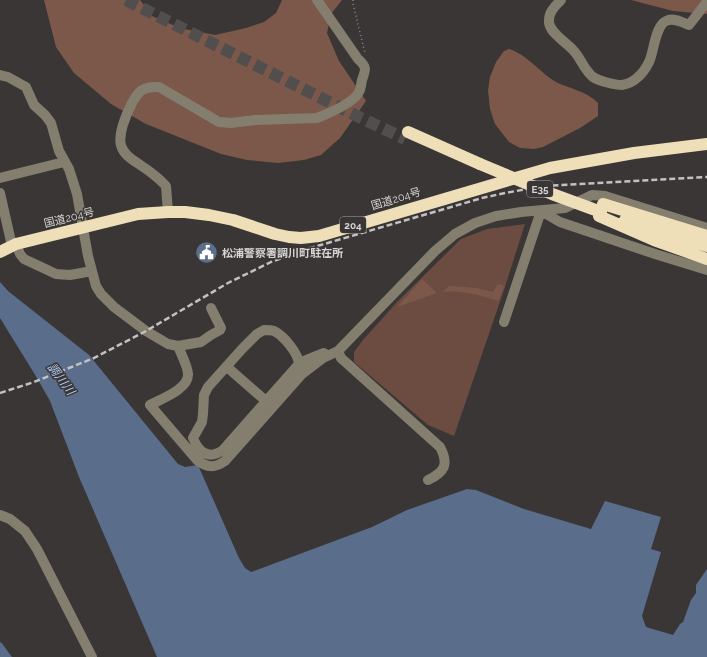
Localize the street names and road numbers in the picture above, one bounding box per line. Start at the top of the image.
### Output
road number: E35 [527,181,553,197]
street label: 国道204号 [369,185,423,213]
street label: 国道204号 [42,205,96,231]
road number: 204 [340,217,366,233]

